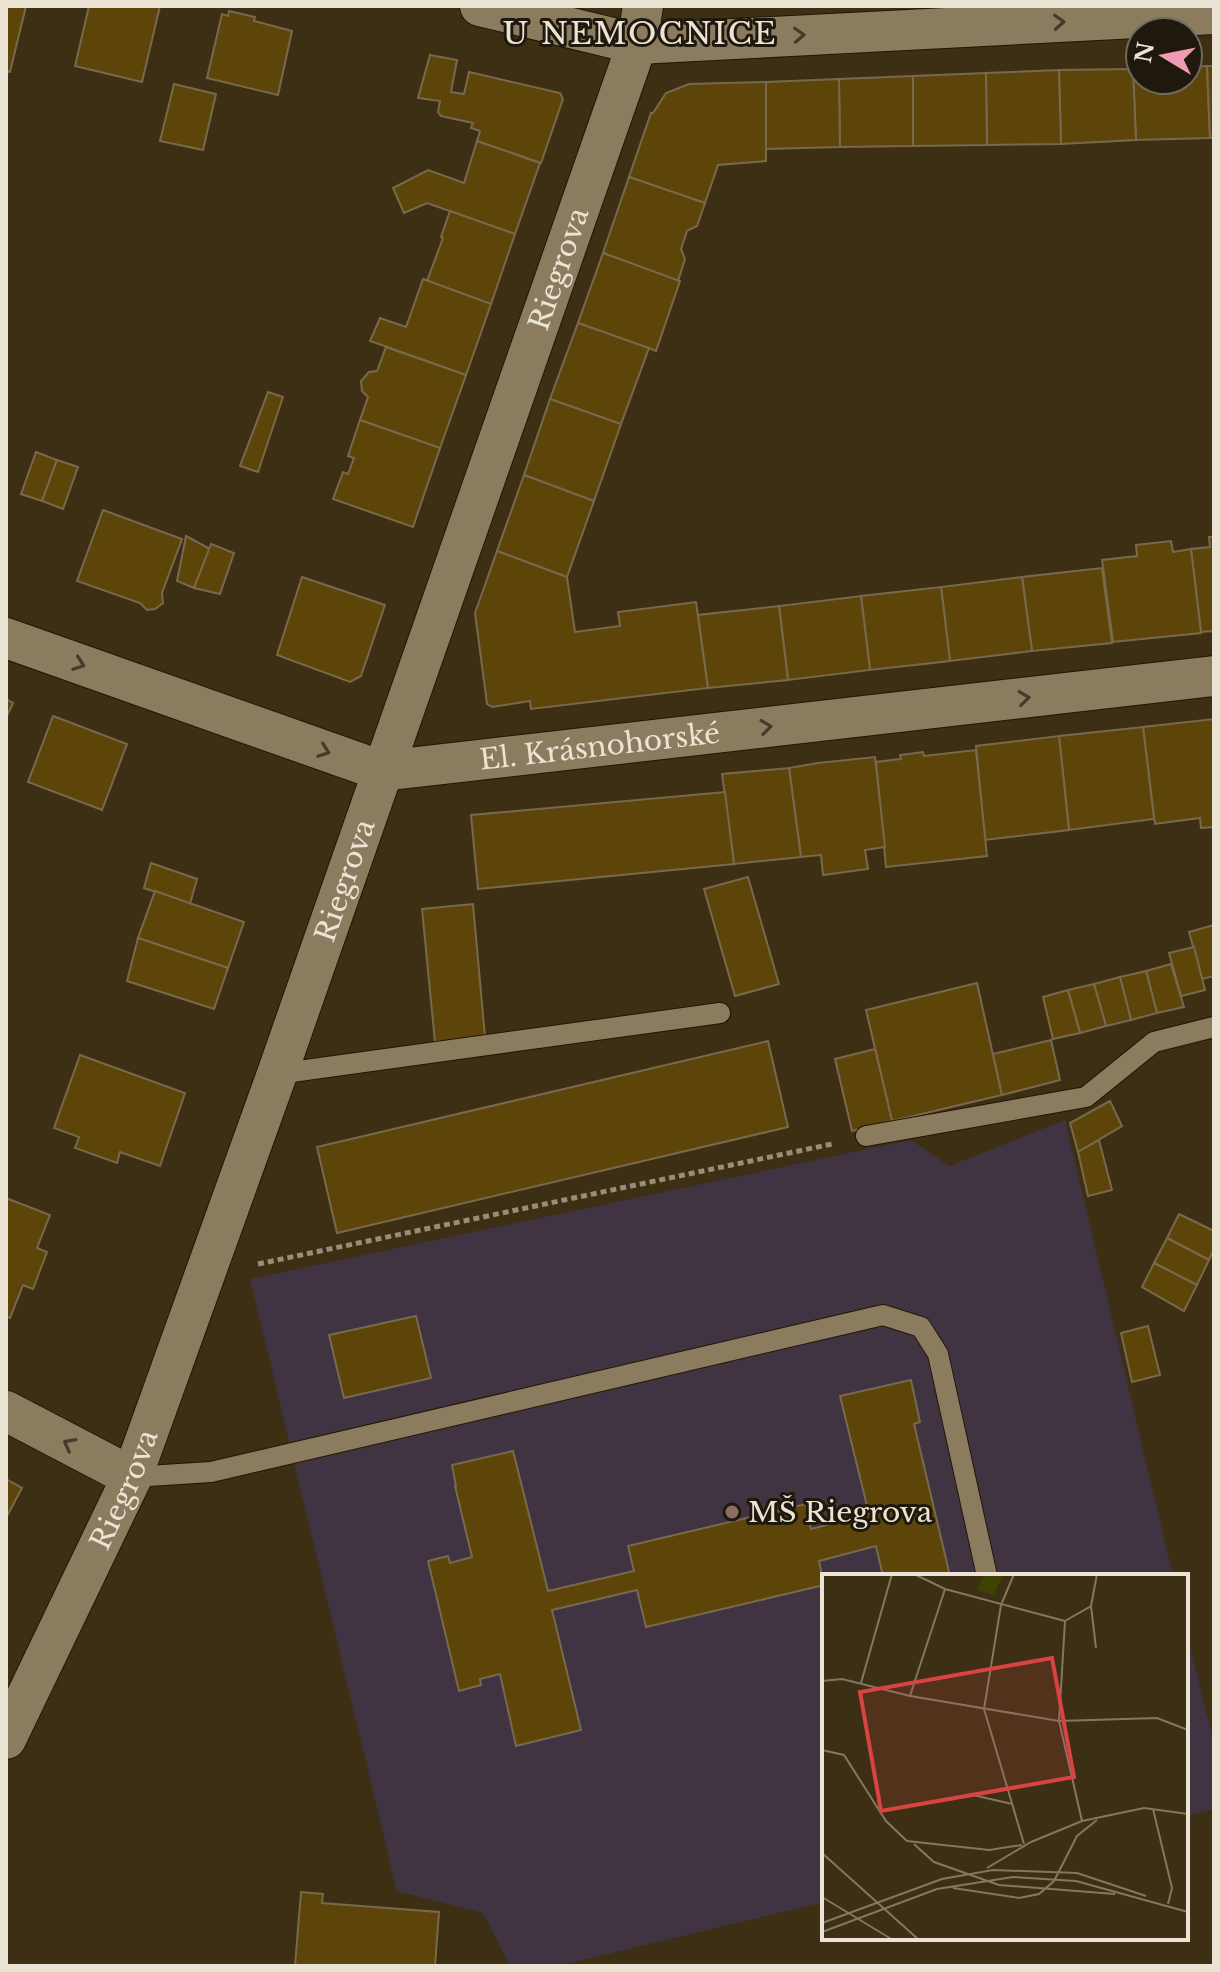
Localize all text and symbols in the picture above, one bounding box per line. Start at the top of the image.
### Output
one-way arrow [1053,14,1066,31]
district label: U NEMOCNICE [502,15,778,52]
north arrow [1124,16,1204,96]
one-way arrow [793,27,806,44]
text: N [1130,40,1160,65]
street label: Riegrova [521,202,596,335]
one-way arrow [72,654,86,670]
one-way arrow [1018,689,1031,706]
street label: El. Krásnohorské [478,715,722,777]
one-way arrow [760,719,773,736]
one-way arrow [317,741,331,758]
street label: Riegrova [307,814,382,947]
street label: Riegrova [82,1424,165,1555]
one-way arrow [63,1438,77,1453]
place label: MŠ Riegrova [748,1495,933,1530]
marker: MŠ Riegrova [723,1503,741,1521]
inset map [822,1574,1188,1940]

